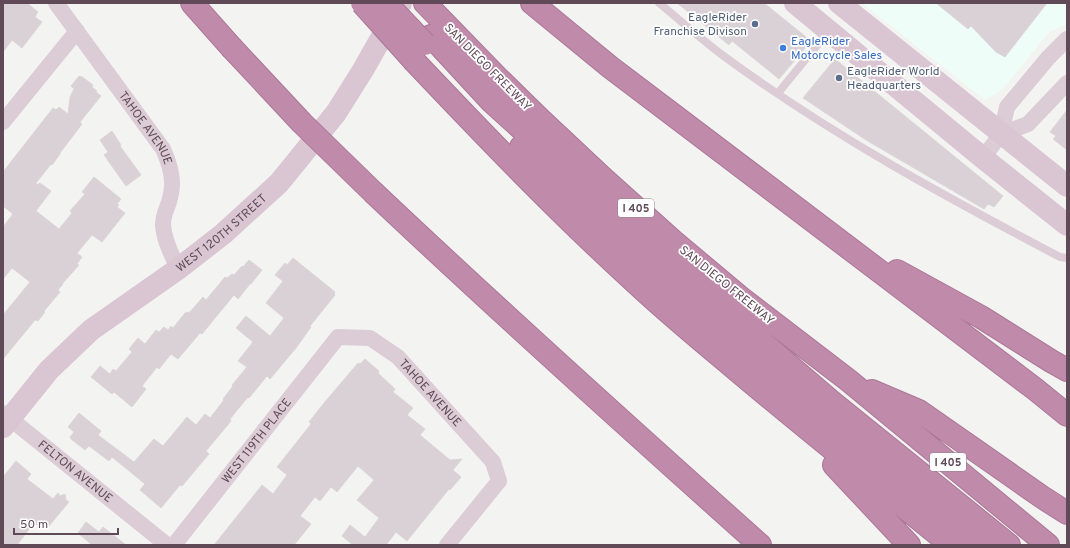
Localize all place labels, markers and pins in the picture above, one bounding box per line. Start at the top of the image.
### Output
place label: EagleRider Franchise Divison [653,10,747,40]
marker: EagleRider Franchise Divison [750,19,760,29]
place label: EagleRider Motorcycle Sales [791,34,882,64]
marker: EagleRider Motorcycle Sales [778,43,788,53]
place label: EagleRider World Headquarters [847,64,940,94]
marker: EagleRider World Headquarters [834,73,844,83]

